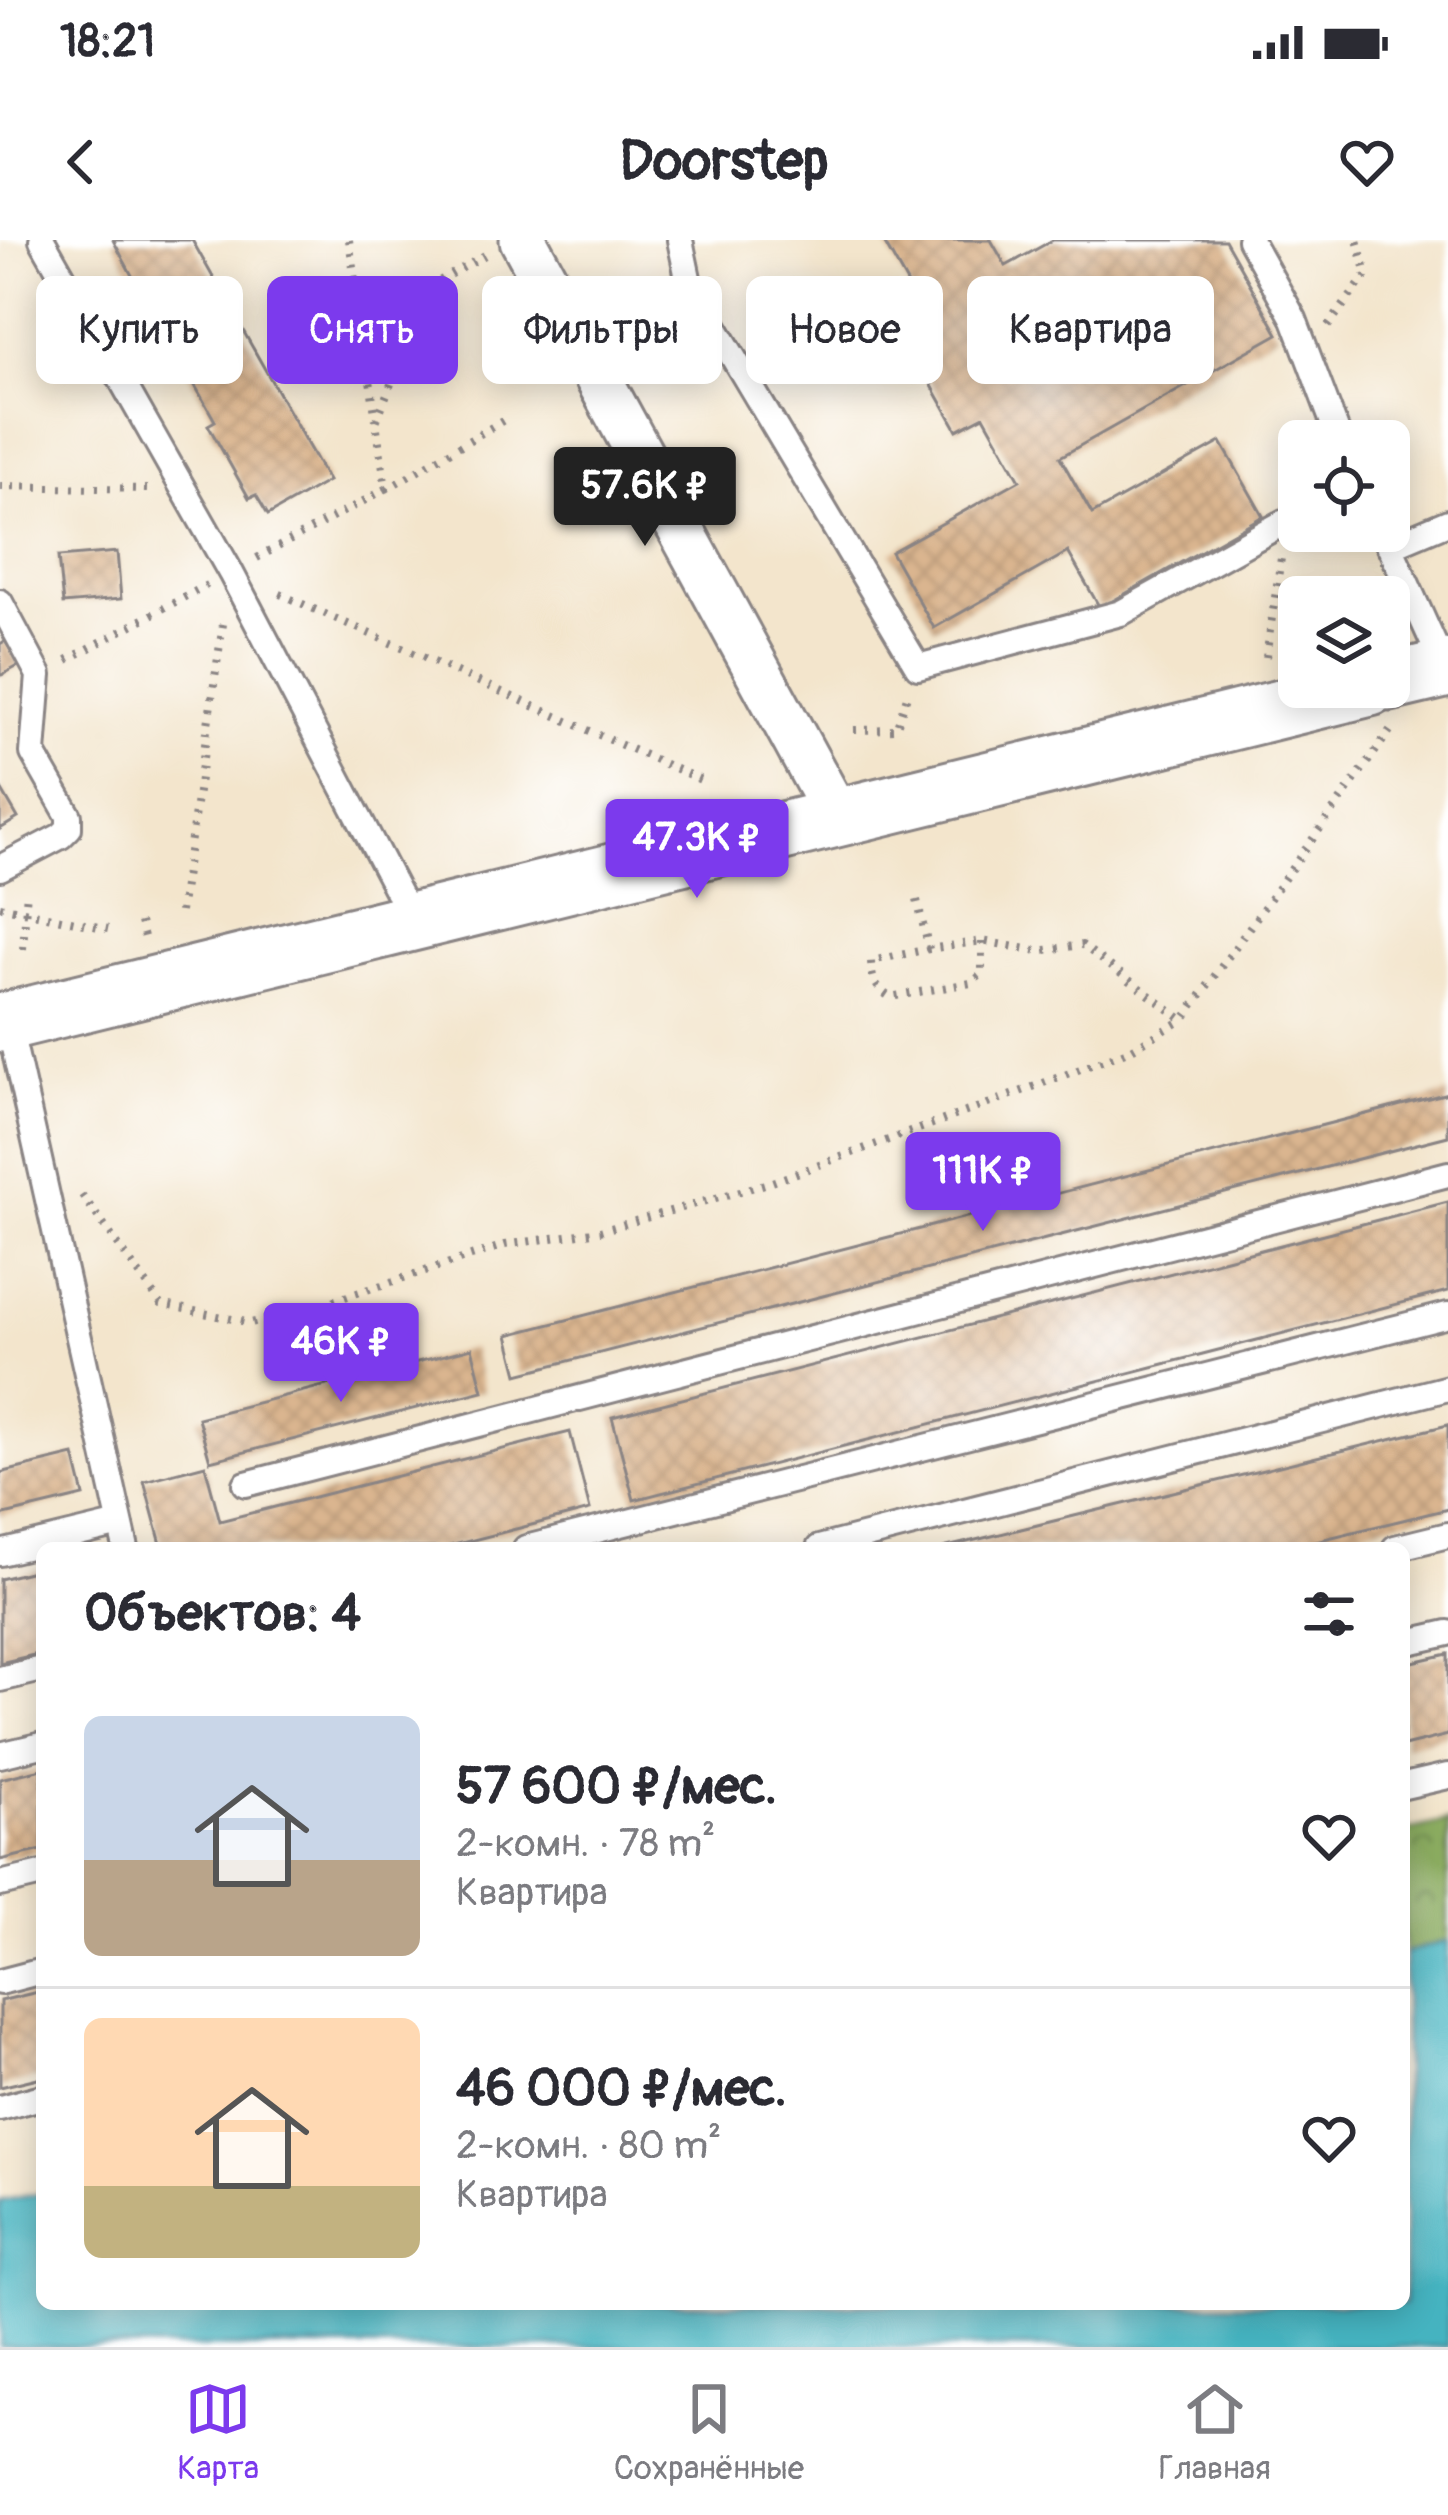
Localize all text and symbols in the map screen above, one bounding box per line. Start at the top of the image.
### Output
text: 18:21 [60,14,155,70]
text: Doorstep [619,128,829,196]
icon: back [48,129,114,195]
icon: heart [1334,129,1400,195]
chip: Купить [36,276,243,384]
chip: Снять [267,276,458,384]
chip: Фильтры [482,276,722,384]
chip: Новое [746,276,943,384]
chip: Квартира [967,276,1214,384]
map controls [1278,420,1410,708]
button: locate [1278,420,1410,552]
pin: 57.6K ₽ [534,447,756,549]
text: 57.6K ₽ [581,461,709,510]
button: layers [1278,576,1410,708]
pin: 47.3K ₽ [586,799,808,901]
text: 47.3K ₽ [633,813,761,862]
pin: 111K ₽ [885,1132,1081,1234]
text: 111K ₽ [932,1146,1034,1195]
pin: 46K ₽ [257,1303,425,1405]
text: 46K ₽ [291,1317,391,1366]
icon: filters [1296,1581,1362,1647]
text: Объектов: 4 [84,1582,361,1646]
text: 57 600 ₽/мес. [456,1755,777,1819]
icon: home [180,1764,324,1908]
icon: heart [1296,1803,1362,1869]
text: 2-комн. · 78 m² [456,1819,715,1868]
text: Квартира [456,1868,608,1917]
text: 46 000 ₽/мес. [456,2057,787,2121]
icon: home [180,2066,324,2210]
icon: heart [1296,2105,1362,2171]
text: 2-комн. · 80 m² [456,2121,721,2170]
text: Квартира [456,2170,608,2219]
tab: Карта [177,2376,259,2489]
tab: Сохранённые [614,2376,804,2489]
tab: Главная [1159,2376,1271,2489]

